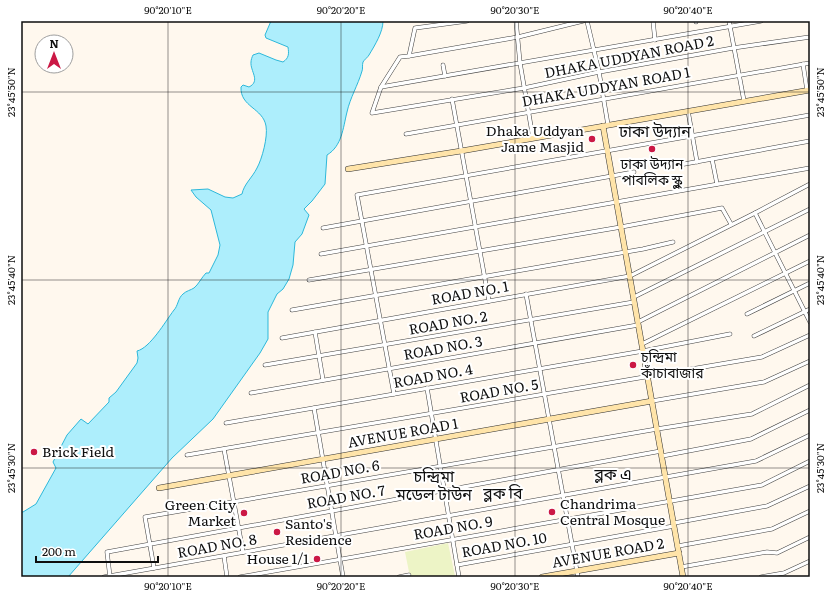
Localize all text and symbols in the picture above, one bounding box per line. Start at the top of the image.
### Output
text: 90°20'10"E [144,2,192,17]
text: 90°20'20"E [317,2,365,17]
text: 90°20'30"E [491,2,539,17]
text: 90°20'40"E [663,2,713,17]
street label: DHAKA UDDYAN ROAD 2 [542,30,715,82]
north arrow [34,34,74,74]
text: N [49,35,59,51]
street label: DHAKA UDDYAN ROAD 1 [520,61,692,111]
text: 23°45'50"N [3,67,18,117]
text: 23°45'50"N [812,67,827,117]
district label: ঢাকা উদ্যান [618,118,691,142]
place label: Dhaka Uddyan Jame Masjid [486,120,584,156]
marker: Dhaka Uddyan Jame Masjid [587,134,597,144]
marker: ঢাকা উদ্যান পাবলিক স্কুল [647,144,657,154]
place label: ঢাকা উদ্যান পাবলিক স্কুল [620,153,684,189]
text: 23°45'40"N [3,255,18,305]
text: 23°45'40"N [812,255,827,305]
street label: ROAD NO. 1 [430,275,510,309]
street label: ROAD NO. 2 [407,305,489,339]
street label: ROAD NO. 3 [402,330,484,364]
place label: চন্দ্রিমা কাঁচাবাজার [640,346,704,382]
street label: ROAD NO. 4 [392,358,474,392]
marker: চন্দ্রিমা কাঁচাবাজার [628,360,638,370]
street label: ROAD NO. 5 [458,373,540,407]
street label: AVENUE ROAD 1 [346,412,460,452]
place label: Brick Field [42,441,115,461]
text: 23°45'30"N [3,443,18,493]
text: 23°45'30"N [812,443,827,493]
marker: Brick Field [29,447,39,457]
street label: ROAD NO. 6 [299,454,381,488]
district label: ব্লক এ [593,461,632,485]
district label: চন্দ্রিমা মডেল টাউন [395,463,472,505]
street label: ROAD NO. 7 [305,479,387,513]
district label: ব্লক বি [482,480,523,504]
place label: Chandrima Central Mosque [560,493,665,529]
place label: Green City Market [165,494,237,530]
marker: Chandrima Central Mosque [547,507,557,517]
marker: Green City Market [239,508,249,518]
street label: ROAD NO. 9 [412,510,494,544]
place label: Santo's Residence [285,513,352,549]
marker: Santo's Residence [272,527,282,537]
street label: ROAD NO. 10 [460,527,548,561]
street label: ROAD NO. 8 [176,528,258,562]
street label: AVENUE ROAD 2 [550,532,665,572]
scale bar [36,538,158,564]
text: 200 m [42,542,76,560]
place label: House 1/1 [247,548,309,568]
marker: House 1/1 [312,554,322,564]
text: 90°20'10"E [144,578,192,593]
text: 90°20'20"E [317,578,365,593]
text: 90°20'30"E [491,578,539,593]
text: 90°20'40"E [663,578,713,593]

